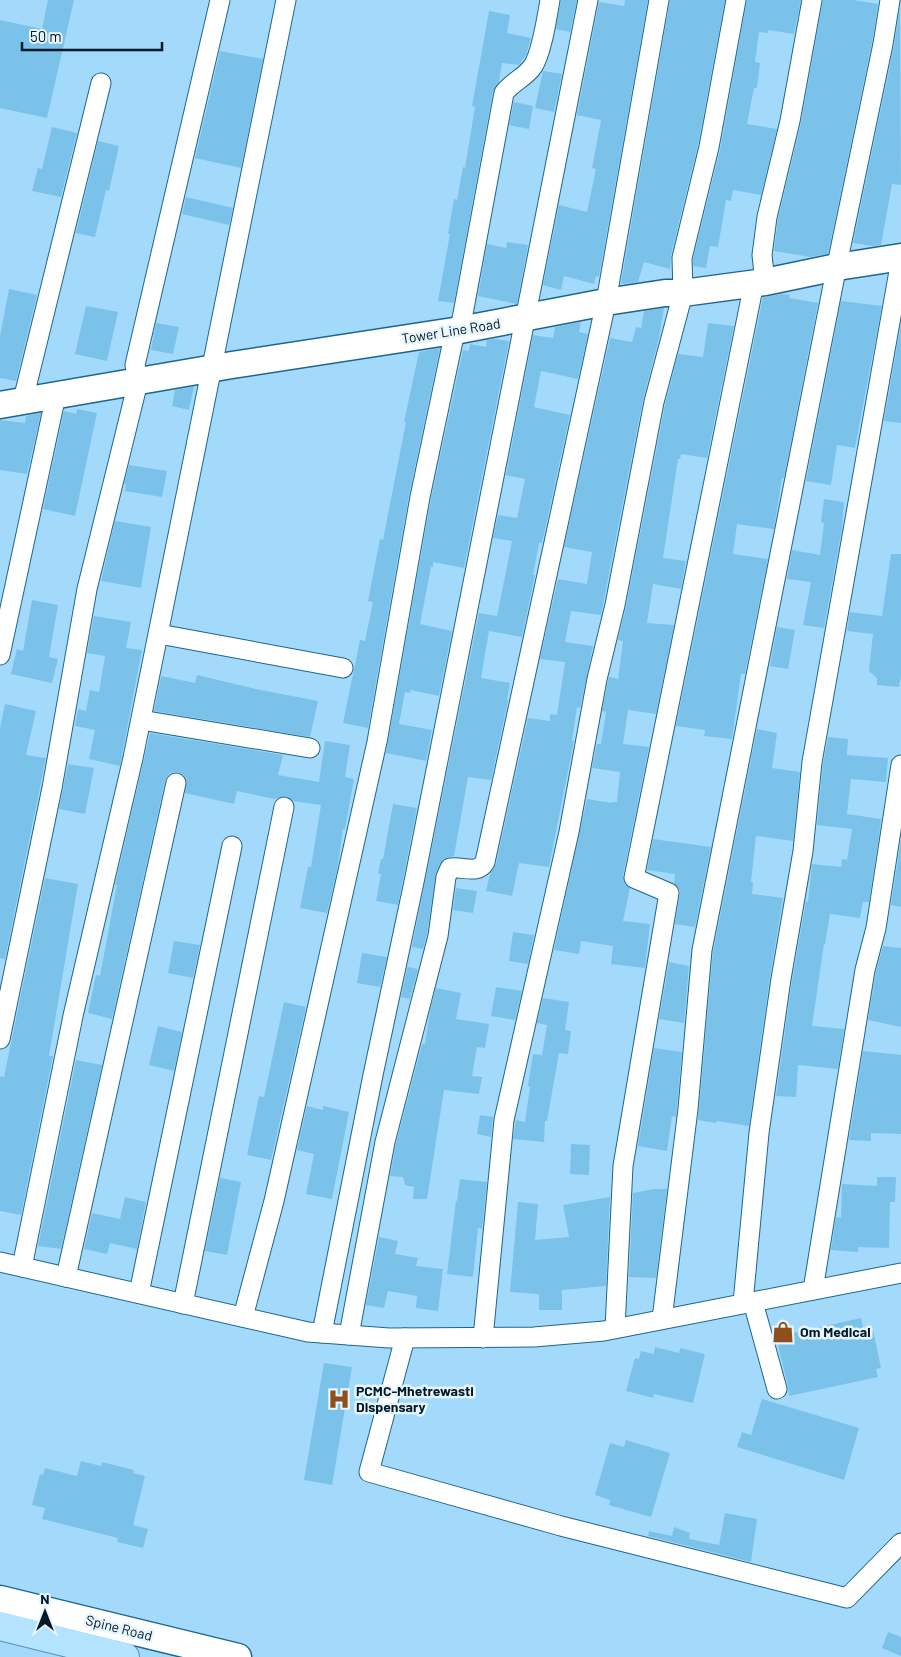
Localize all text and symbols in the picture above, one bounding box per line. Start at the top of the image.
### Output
scale bar [22,20,162,52]
text: 50 m [30,27,62,45]
street label: Tower Line Road [400,314,502,347]
shop icon: Om Medical [770,1319,796,1345]
place label: Om Medical [800,1323,871,1340]
place label: PCMC-Mhetrewasti Dispensary [356,1382,474,1415]
hospital icon: PCMC-Mhetrewasti Dispensary [326,1386,352,1412]
north arrow [20,1587,70,1637]
text: N [40,1590,50,1607]
street label: Spine Road [84,1611,154,1644]

